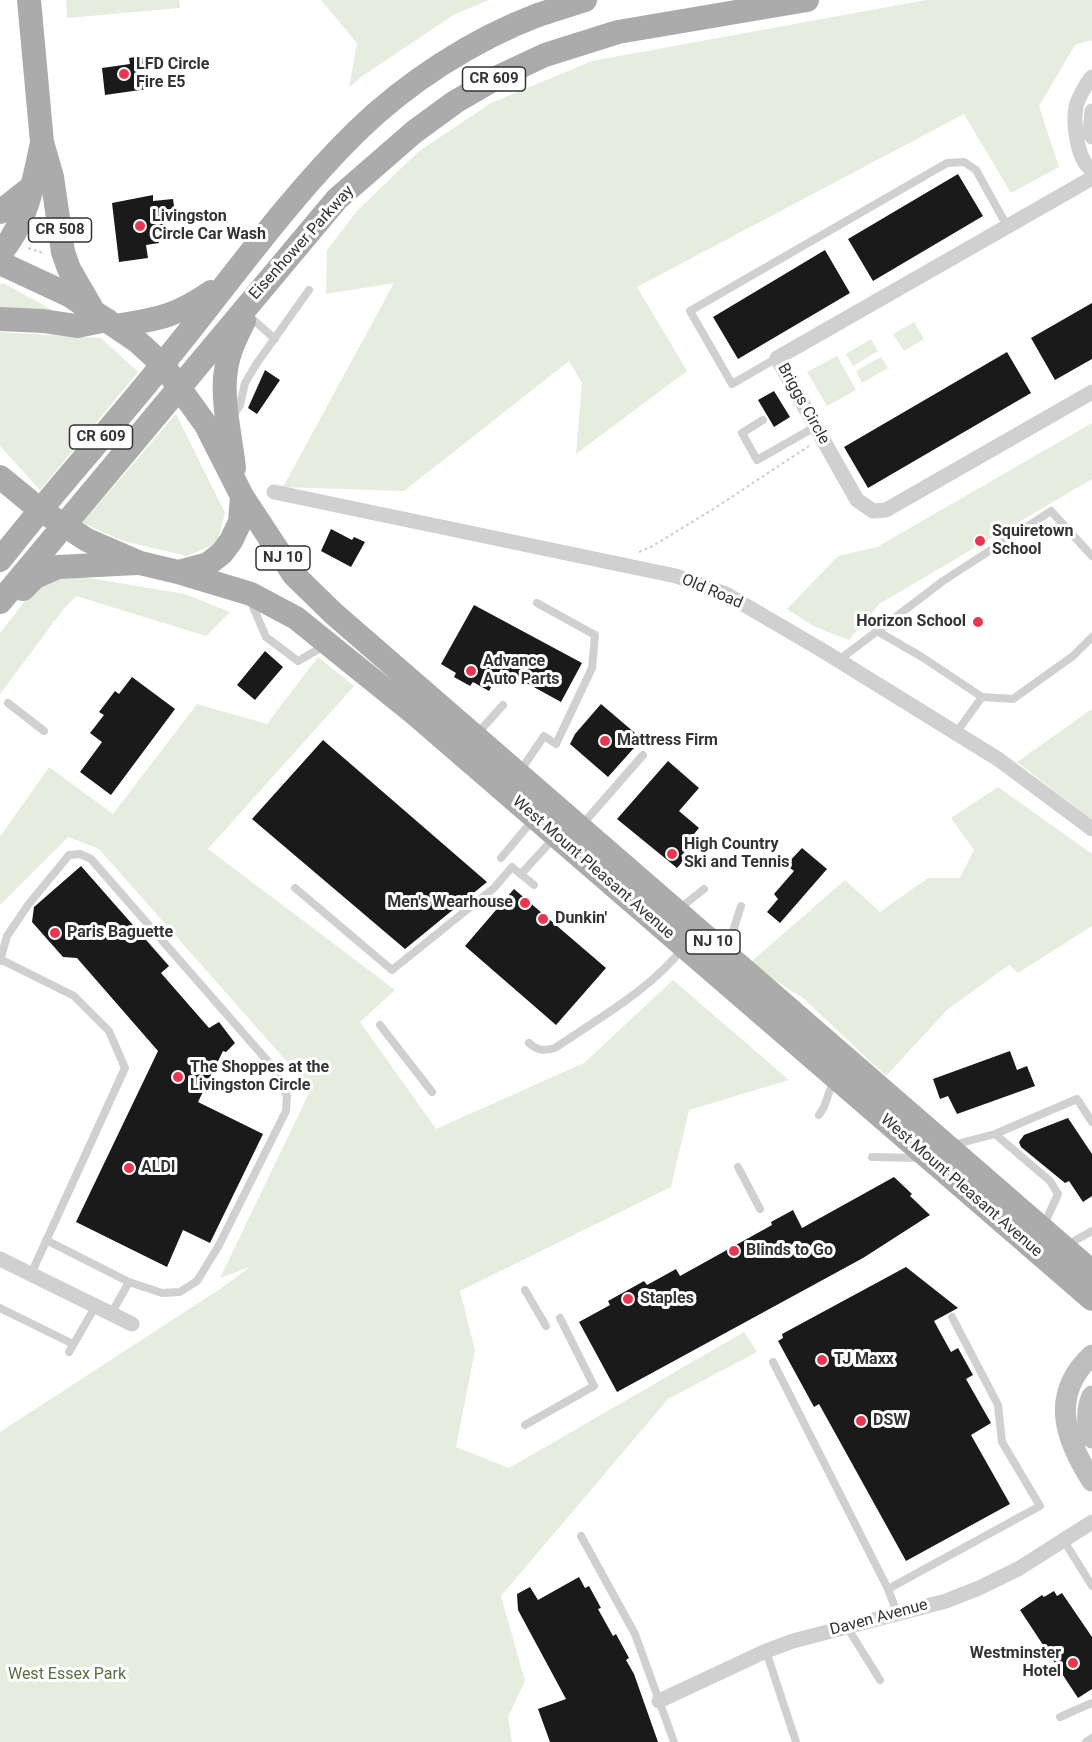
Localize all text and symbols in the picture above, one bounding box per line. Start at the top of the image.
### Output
place label: LFD Circle Fire E5 [136,55,209,93]
marker: LFD Circle Fire E5 [117,67,131,81]
road number: CR 609 [462,67,526,91]
street label: Eisenhower Parkway [246,182,358,304]
place label: Livingston Circle Car Wash [152,207,266,245]
road number: CR 508 [28,218,92,242]
marker: Livingston Circle Car Wash [133,219,147,233]
street label: Briggs Circle [773,360,833,448]
road number: CR 609 [70,425,132,449]
place label: Squiretown School [992,522,1073,560]
marker: Squiretown School [973,534,987,548]
road number: NJ 10 [256,546,310,570]
street label: Old Road [679,571,745,613]
place label: Horizon School [856,612,966,632]
marker: Horizon School [971,615,985,629]
place label: Advance Auto Parts [483,652,560,690]
marker: Advance Auto Parts [464,664,478,678]
place label: Mattress Firm [617,731,718,751]
marker: Mattress Firm [598,734,612,748]
street label: West Mount Pleasant Avenue [508,792,678,944]
place label: High Country Ski and Tennis [684,835,789,873]
marker: High Country Ski and Tennis [665,847,679,861]
place label: Men's Wearhouse [387,893,513,913]
marker: Men's Wearhouse [518,896,532,910]
place label: Dunkin' [555,909,607,929]
marker: Dunkin' [536,912,550,926]
place label: Paris Baguette [67,923,173,943]
marker: Paris Baguette [48,926,62,940]
road number: NJ 10 [686,930,740,954]
place label: The Shoppes at the Livingston Circle [190,1058,329,1096]
marker: The Shoppes at the Livingston Circle [171,1070,185,1084]
street label: West Mount Pleasant Avenue [876,1110,1046,1262]
place label: ALDI [141,1158,175,1178]
marker: ALDI [122,1161,136,1175]
place label: Blinds to Go [746,1241,833,1261]
marker: Blinds to Go [727,1244,741,1258]
place label: Staples [640,1289,694,1309]
marker: Staples [621,1292,635,1306]
place label: TJ Maxx [834,1350,894,1370]
marker: TJ Maxx [815,1353,829,1367]
place label: DSW [873,1411,907,1431]
marker: DSW [854,1414,868,1428]
street label: Daven Avenue [828,1596,930,1640]
place label: Westminster Hotel [970,1644,1061,1682]
marker: Westminster Hotel [1066,1656,1080,1670]
park label: West Essex Park [8,1665,126,1685]

